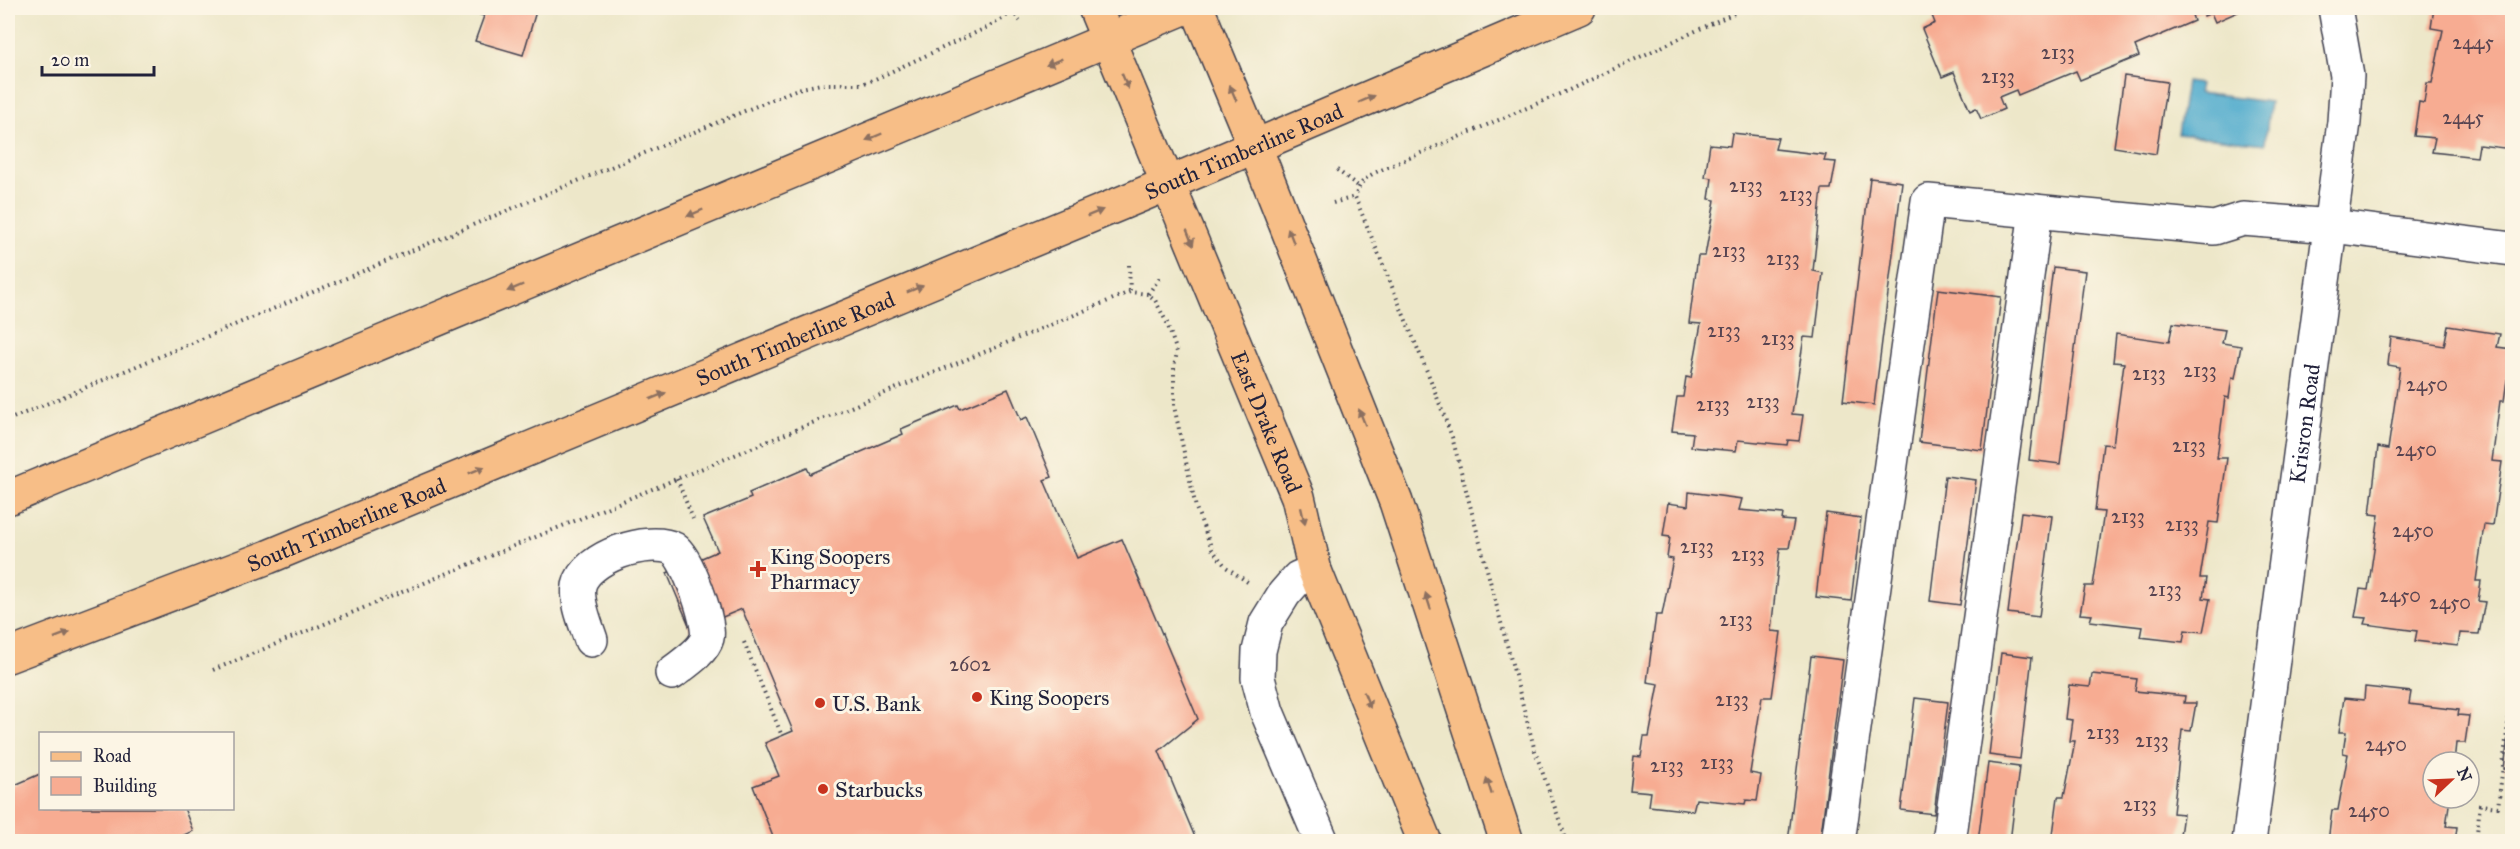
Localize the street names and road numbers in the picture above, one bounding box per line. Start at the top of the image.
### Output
street label: South Timberline Road [1141,97,1347,206]
street label: South Timberline Road [692,286,899,392]
street label: East Drake Road [1225,347,1308,497]
street label: Krisron Road [2283,362,2326,485]
street label: South Timberline Road [243,472,450,578]

